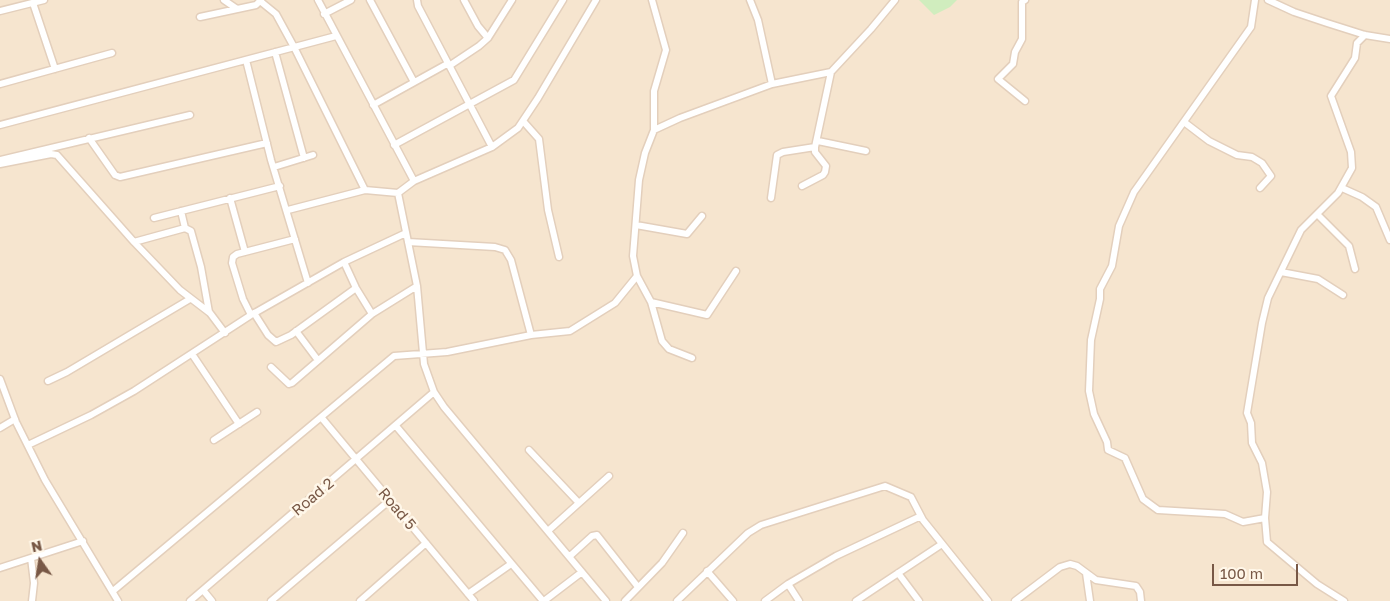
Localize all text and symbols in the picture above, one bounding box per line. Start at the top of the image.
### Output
street label: Road 2 [288,474,338,520]
street label: Road 5 [374,484,420,534]
north arrow [15,536,65,586]
text: N [29,536,44,555]
scale bar [1215,554,1301,586]
text: 100 m [1220,564,1263,582]

